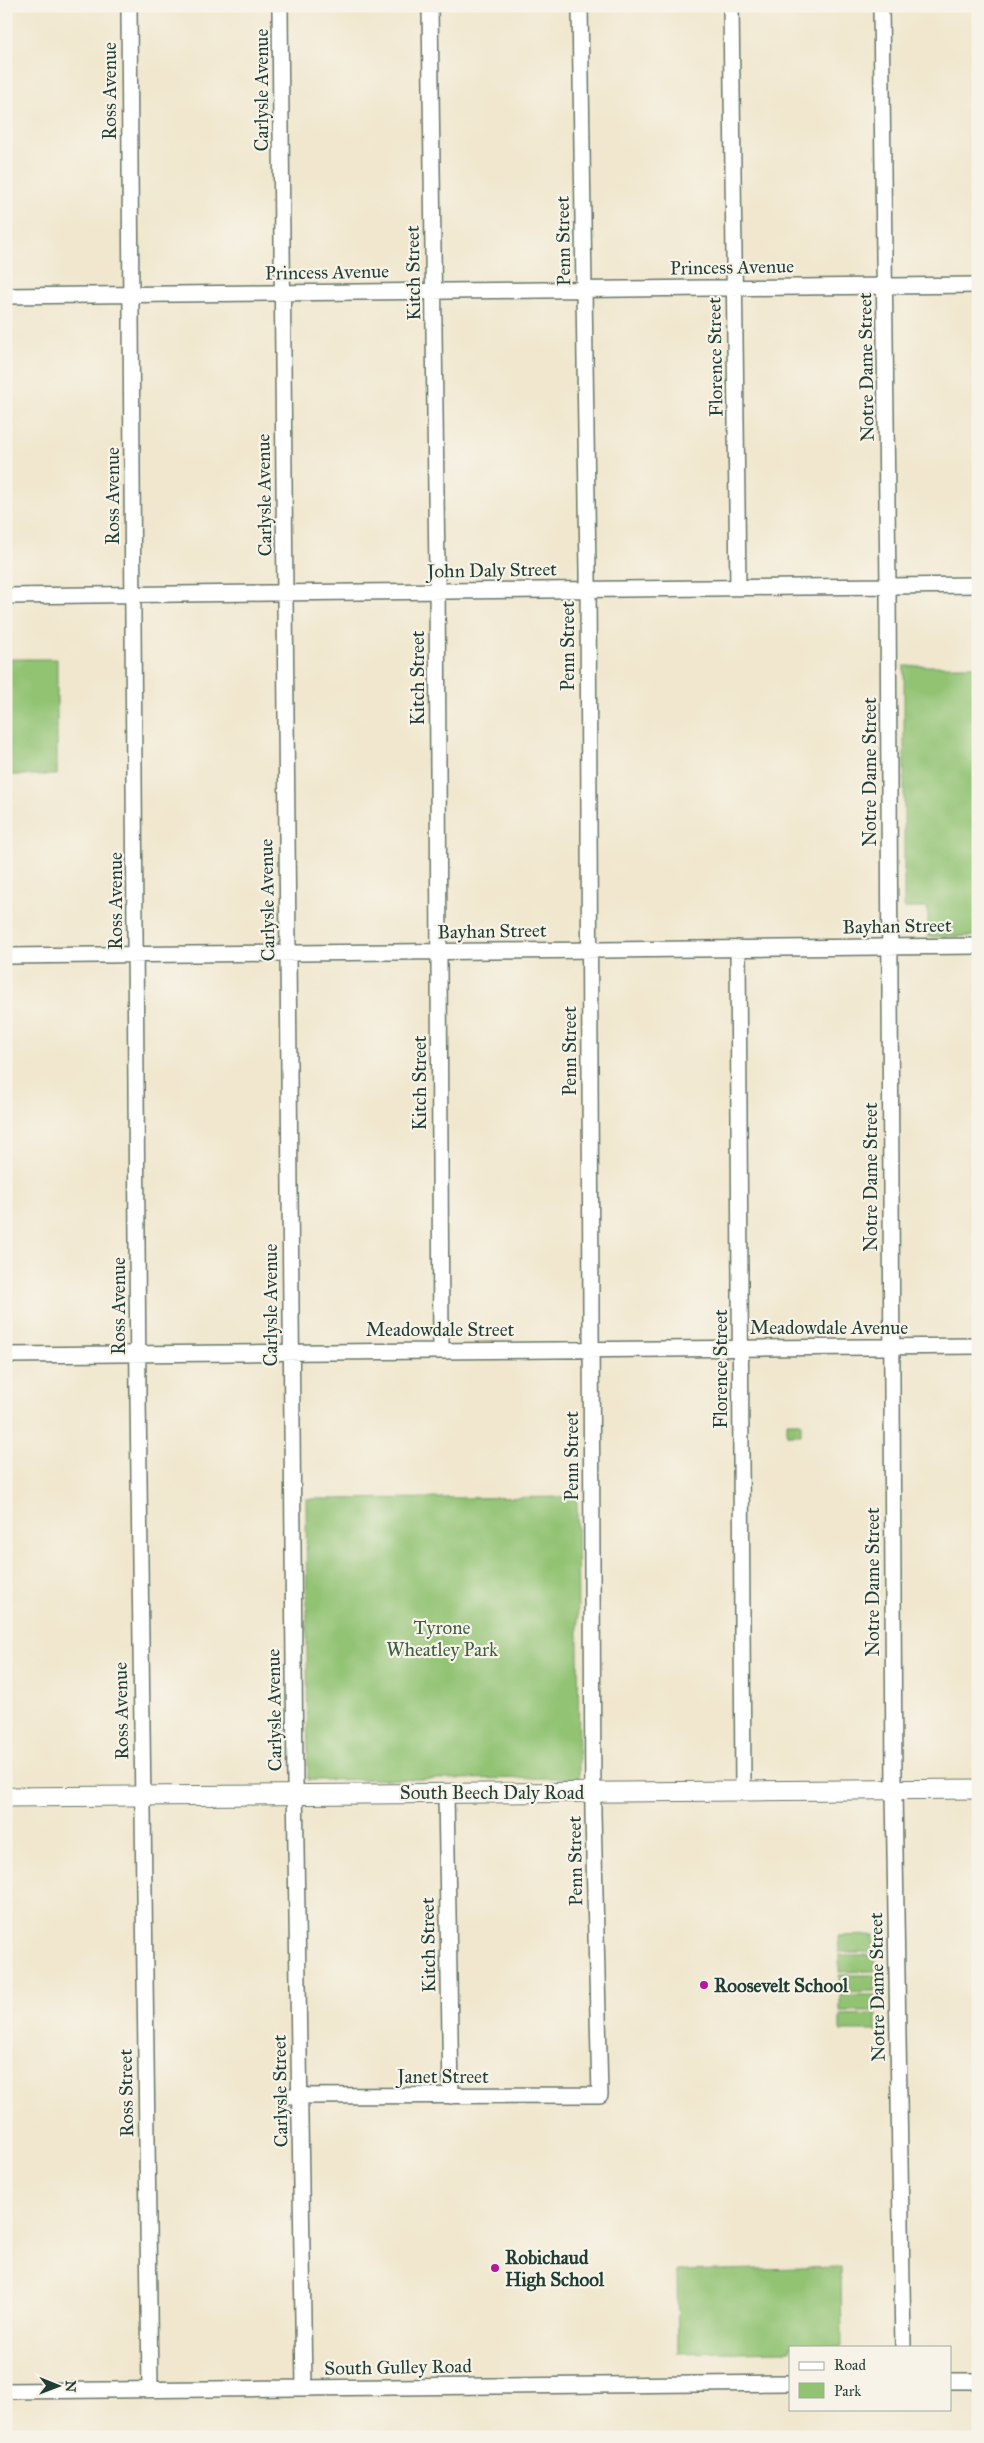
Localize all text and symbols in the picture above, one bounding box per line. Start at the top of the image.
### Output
street label: Carlysle Avenue [250,29,273,151]
street label: Ross Avenue [98,42,121,140]
street label: Penn Street [551,195,575,286]
street label: Kitch Street [401,225,425,321]
street label: Princess Avenue [670,254,794,280]
street label: Princess Avenue [265,259,389,285]
street label: Notre Dame Street [853,292,879,442]
street label: Florence Street [702,297,728,417]
street label: Carlysle Avenue [251,433,277,557]
street label: Ross Avenue [101,447,124,545]
street label: John Daly Street [425,557,557,584]
street label: Penn Street [556,601,579,691]
street label: Kitch Street [406,630,429,726]
street label: Notre Dame Street [858,697,881,847]
street label: Carlysle Avenue [254,838,280,962]
street label: Ross Avenue [104,852,127,950]
street label: Bayhan Street [842,914,952,938]
street label: Bayhan Street [437,919,547,943]
street label: Penn Street [558,1006,581,1096]
street label: Kitch Street [408,1035,431,1131]
street label: Notre Dame Street [859,1102,882,1252]
street label: Carlysle Avenue [259,1244,282,1366]
street label: Ross Avenue [107,1257,130,1355]
street label: Florence Street [709,1309,732,1429]
street label: Meadowdale Avenue [750,1316,908,1339]
street label: Meadowdale Street [366,1318,515,1341]
street label: Penn Street [560,1411,583,1501]
street label: Notre Dame Street [861,1507,884,1657]
park label: Tyrone Wheatley Park [386,1616,498,1661]
street label: Carlysle Avenue [261,1648,287,1772]
street label: Ross Avenue [109,1662,133,1760]
street label: South Beech Daly Road [400,1781,585,1804]
street label: Penn Street [563,1815,587,1906]
street label: Kitch Street [416,1897,440,1993]
street label: Notre Dame Street [864,1912,890,2062]
place label: Roosevelt School [714,1974,849,1997]
marker: Roosevelt School [698,1979,710,1991]
street label: Carlysle Street [268,2034,292,2148]
street label: Ross Street [114,2048,138,2137]
street label: Janet Street [395,2065,489,2089]
place label: Robichaud High School [505,2246,605,2292]
marker: Robichaud High School [489,2262,501,2274]
legend [789,2346,952,2410]
street label: South Gulley Road [324,2354,472,2380]
text: Road [834,2356,866,2374]
north arrow [32,2360,82,2410]
text: N [62,2380,79,2392]
text: Park [834,2382,861,2400]

